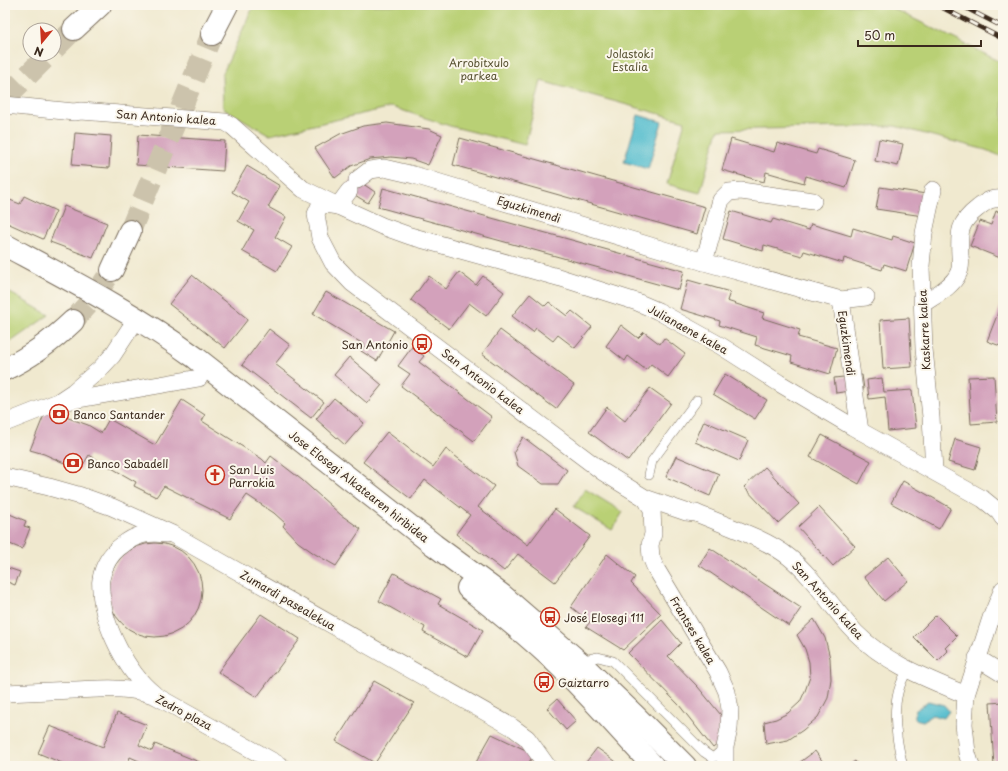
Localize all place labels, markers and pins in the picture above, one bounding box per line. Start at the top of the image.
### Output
bus stop icon: San Antonio [411,333,433,355]
place label: San Antonio [341,336,408,353]
bank icon: Banco Santander [48,403,70,425]
place label: Banco Santander [73,406,165,423]
bank icon: Banco Sabadell [62,452,84,474]
place label: Banco Sabadell [87,455,168,472]
place label: San Luis Parrokia [229,461,275,491]
church icon: San Luis Parrokia [204,464,226,486]
bus stop icon: José Elosegi 111 [539,606,561,628]
place label: José Elosegi 111 [564,609,644,626]
bus stop icon: Gaiztarro [533,671,555,693]
place label: Gaiztarro [558,674,609,691]

